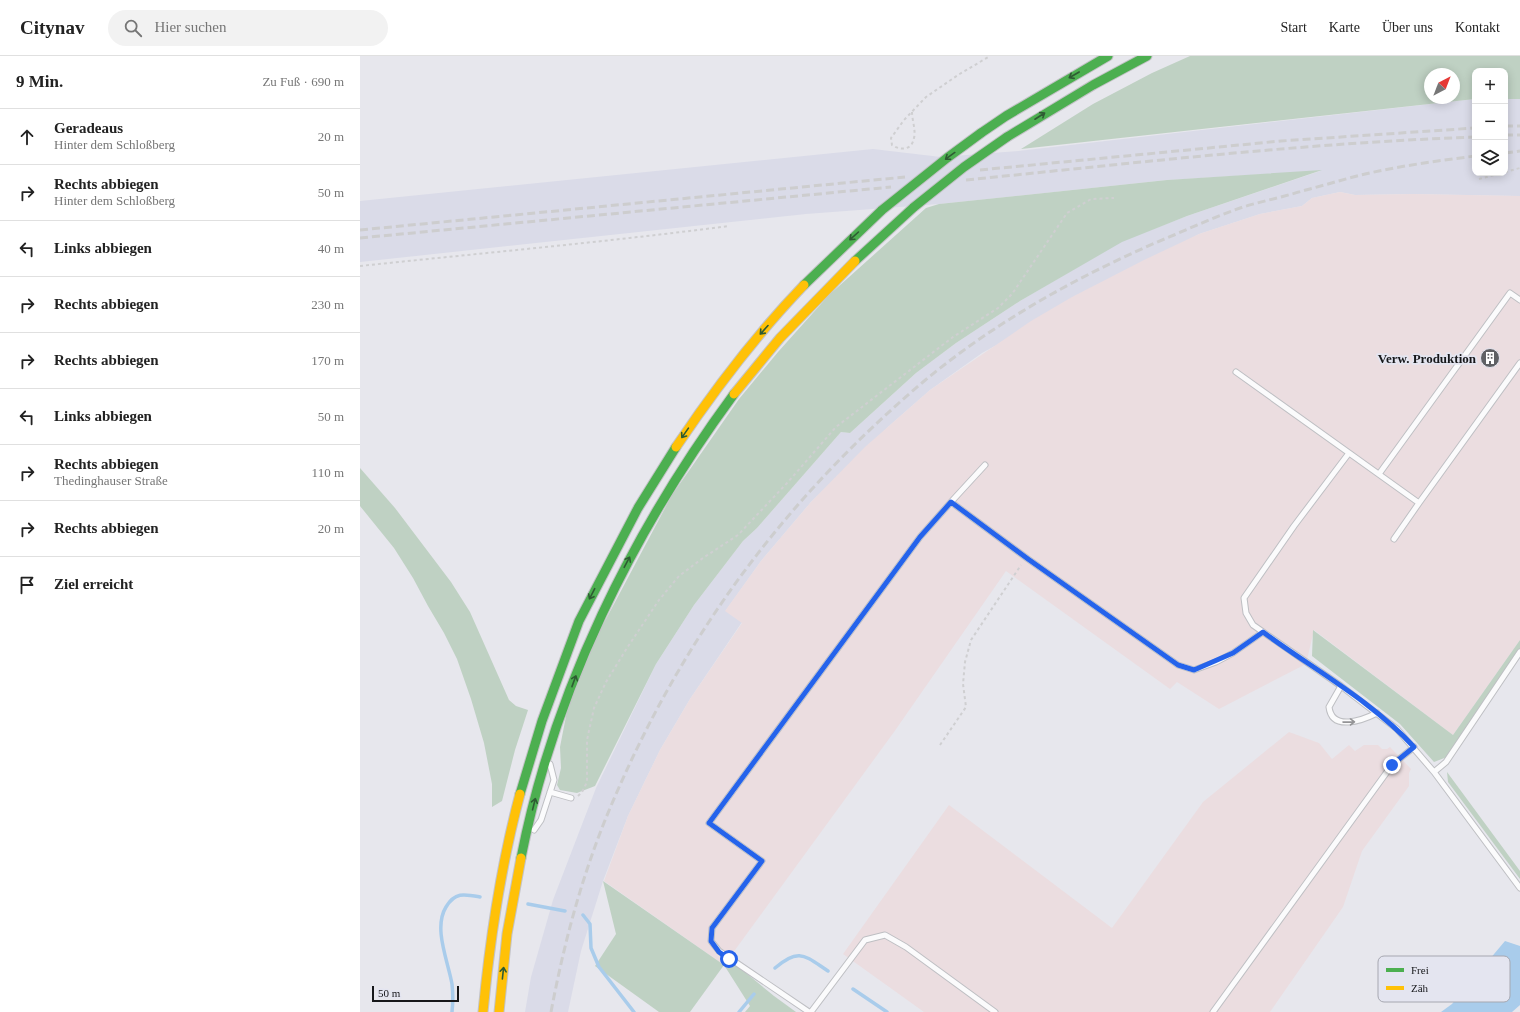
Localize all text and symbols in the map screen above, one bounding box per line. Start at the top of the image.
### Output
search box [108,10,388,46]
text: Citynav [20,17,84,38]
icon: search [122,17,144,39]
text: Hier suchen [154,19,226,35]
text: Start [1280,20,1307,35]
text: Karte [1329,20,1360,35]
text: Über uns [1382,20,1433,35]
text: Kontakt [1455,20,1500,35]
north arrow [1424,68,1460,104]
map controls [1472,68,1508,176]
button: + [1472,68,1508,104]
text: 9 Min. [16,72,63,91]
one-way arrow [1068,72,1080,80]
text: Zu Fuß · 690 m [262,74,344,89]
button: − [1472,104,1508,140]
one-way arrow [1034,112,1045,120]
text: Geradeaus [54,120,123,136]
icon: ahead [16,126,38,148]
text: 20 m [318,129,344,144]
text: Hinter dem Schloßberg [54,137,175,152]
button: layers [1472,140,1508,176]
one-way arrow [944,152,955,160]
text: Rechts abbiegen [54,176,159,192]
icon: right [16,182,38,204]
text: 50 m [318,185,344,200]
text: Hinter dem Schloßberg [54,193,175,208]
one-way arrow [848,232,859,241]
icon: left [16,238,38,260]
text: Links abbiegen [54,240,152,256]
text: 40 m [318,241,344,256]
icon: right [16,294,38,316]
text: Rechts abbiegen [54,296,159,312]
text: 230 m [311,297,344,312]
one-way arrow [759,325,768,335]
building icon: Verw. Produktion [1479,347,1501,369]
icon: right [16,350,38,372]
place label: Verw. Produktion [1378,351,1477,366]
text: Rechts abbiegen [54,352,159,368]
text: 170 m [311,353,344,368]
icon: left [16,406,38,428]
text: Links abbiegen [54,408,152,424]
text: 50 m [318,409,344,424]
one-way arrow [681,428,689,439]
text: Rechts abbiegen [54,456,159,472]
icon: right [16,462,38,484]
text: 110 m [312,465,344,480]
text: Thedinghauser Straße [54,473,168,488]
icon: right [16,518,38,540]
text: Rechts abbiegen [54,520,159,536]
text: 20 m [318,521,344,536]
one-way arrow [624,556,632,568]
icon: arrive [16,574,38,596]
text: Ziel erreicht [54,576,133,592]
one-way arrow [588,588,595,600]
one-way arrow [570,675,578,687]
one-way arrow [1342,718,1355,725]
route end [1383,756,1401,774]
one-way arrow [531,798,538,811]
route start [720,950,738,968]
legend [1378,956,1510,1002]
text: Frei [1411,964,1429,976]
one-way arrow [499,967,506,980]
text: Zäh [1411,982,1429,994]
scale bar [372,984,459,1003]
text: 50 m [378,987,400,999]

